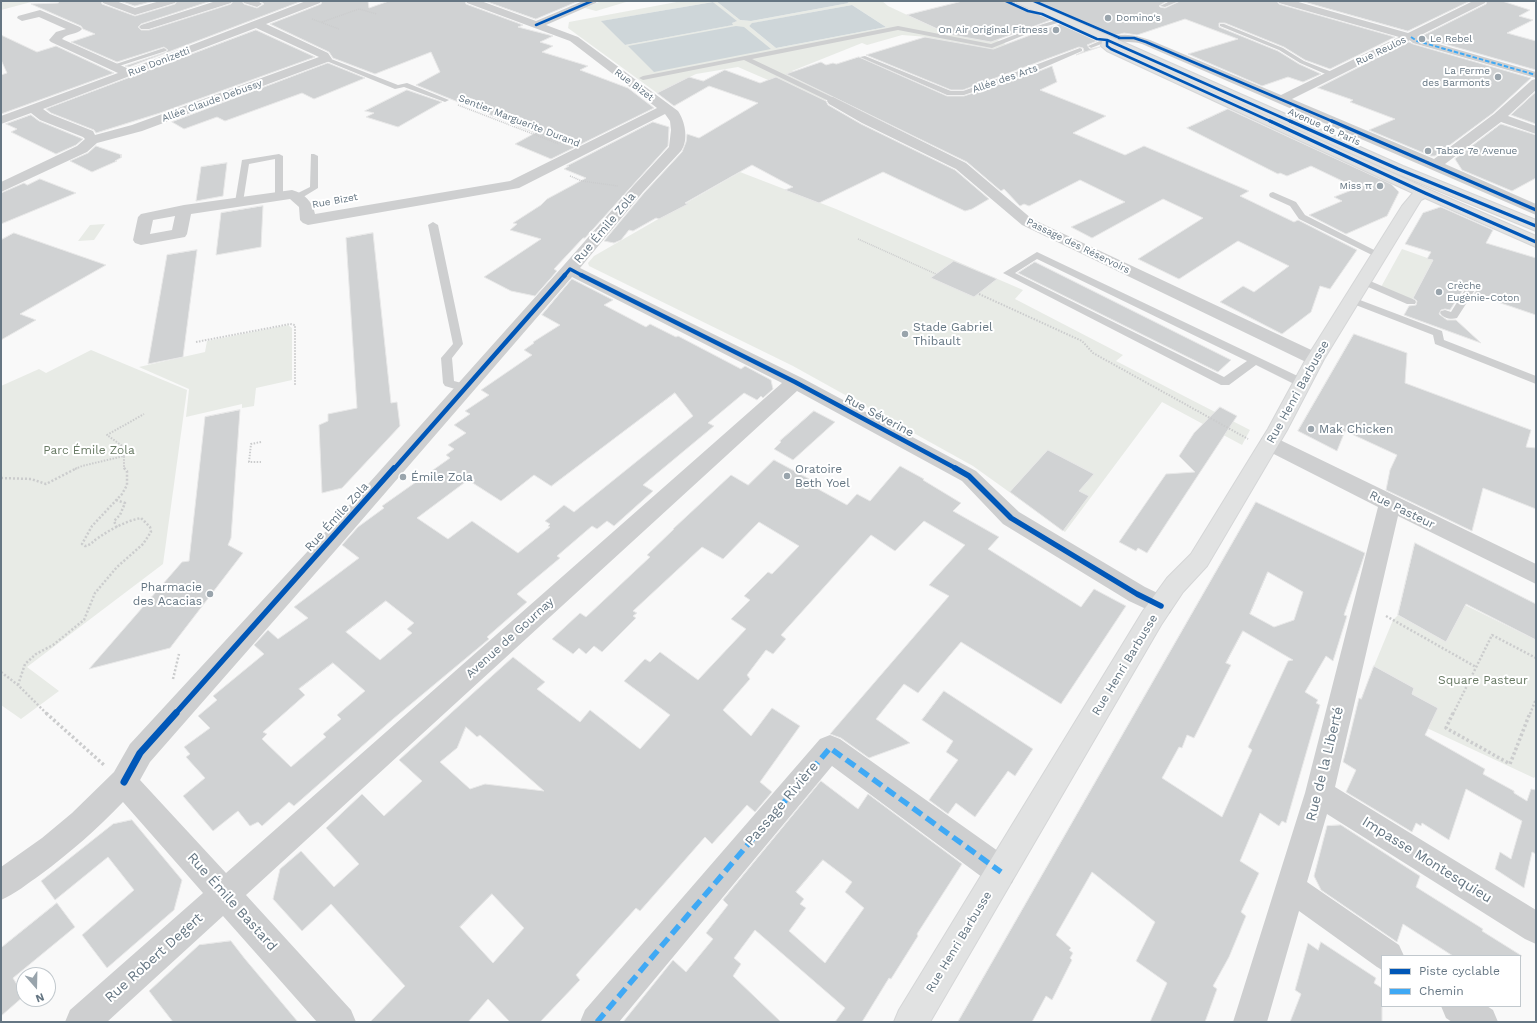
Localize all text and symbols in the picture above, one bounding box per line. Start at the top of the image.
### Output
place label: Domino's [1116,12,1161,24]
marker: Domino's [1103,13,1113,23]
place label: On Air Original Fitness [938,24,1048,36]
marker: On Air Original Fitness [1051,25,1061,35]
place label: Le Rebel [1430,33,1472,45]
street label: Rue Reulos [1354,34,1408,68]
marker: Le Rebel [1417,34,1427,44]
street label: Rue Donizetti [126,45,192,79]
street label: Allée des Arts [971,62,1039,96]
place label: La Ferme des Barmonts [1422,65,1490,88]
street label: Rue Bizet [612,66,656,104]
marker: La Ferme des Barmonts [1493,72,1503,82]
street label: Allée Claude Debussy [160,77,264,125]
street label: Sentier Marguerite Durand [457,92,581,150]
street label: Avenue de Paris [1286,106,1362,148]
place label: Tabac 7e Avenue [1436,145,1517,157]
marker: Tabac 7e Avenue [1423,146,1433,156]
place label: Miss π [1339,180,1372,192]
marker: Miss π [1375,181,1385,191]
street label: Rue Émile Zola [571,190,639,266]
street label: Rue Bizet [311,191,359,211]
street label: Passage des Réservoirs [1024,216,1132,276]
place label: Crèche Eugènie-Coton [1447,280,1519,304]
marker: Crèche Eugènie-Coton [1434,287,1444,297]
place label: Stade Gabriel Thibault [913,320,993,348]
marker: Stade Gabriel Thibault [900,329,910,339]
street label: Rue Henri Barbusse [1264,338,1332,446]
street label: Rue Séverine [842,392,916,440]
place label: Mak Chicken [1319,422,1393,436]
marker: Mak Chicken [1306,424,1316,434]
park label: Parc Émile Zola [43,443,135,457]
place label: Oratoire Beth Yoel [795,462,850,490]
place label: Émile Zola [411,470,473,484]
marker: Oratoire Beth Yoel [782,471,792,481]
marker: Émile Zola [398,472,408,482]
street label: Rue Émile Zola [302,479,372,555]
street label: Rue Pasteur [1367,488,1437,532]
place label: Pharmacie des Acacias [133,580,202,608]
marker: Pharmacie des Acacias [205,589,215,599]
street label: Avenue de Gournay [463,595,557,681]
street label: Rue Henri Barbusse [1089,612,1161,718]
park label: Square Pasteur [1438,673,1528,687]
street label: Rue de la Liberté [1303,705,1347,823]
street label: Passage Rivière [742,758,822,850]
street label: Impasse Montesquieu [1359,813,1495,907]
street label: Rue Émile Bastard [184,849,280,955]
street label: Rue Henri Barbusse [923,889,995,995]
street label: Rue Robert Degert [102,910,206,1006]
legend [1381,955,1521,1007]
text: Piste cyclable [1419,964,1500,978]
north arrow [16,967,56,1007]
text: Chemin [1419,984,1464,998]
text: N [34,990,46,1005]

